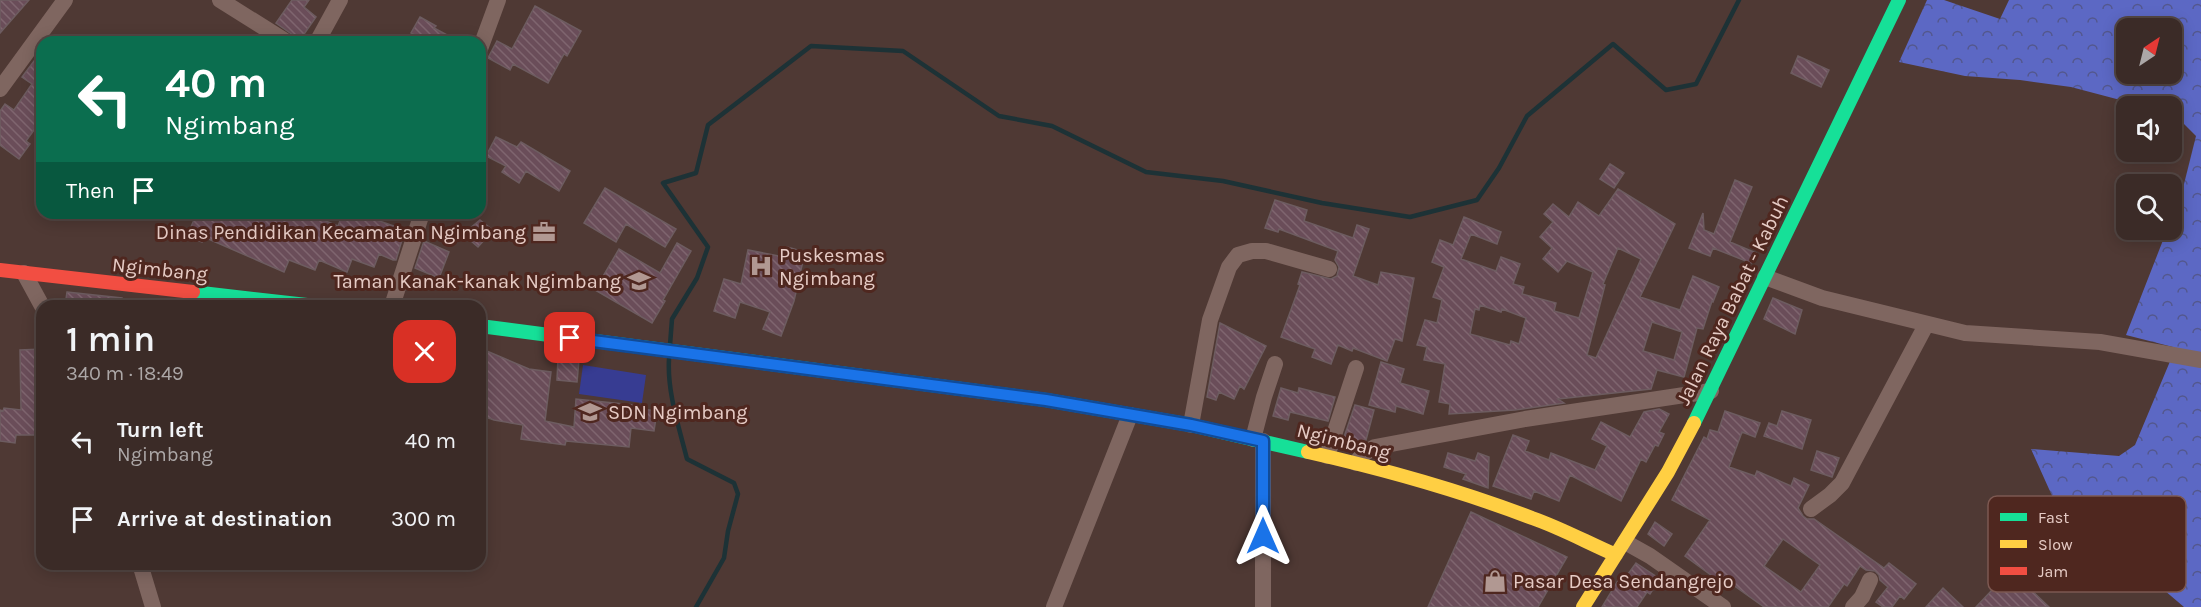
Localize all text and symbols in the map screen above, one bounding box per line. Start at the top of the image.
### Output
north arrow [2116,18,2182,84]
map controls [2116,18,2182,240]
text: 40 m [165,58,267,108]
icon: left [66,60,144,138]
button: sound [2116,96,2182,162]
text: Ngimbang [165,109,294,141]
icon: arrive [127,174,160,207]
button: search [2116,174,2182,240]
text: Then [66,178,115,204]
street label: Jalan Raya Babat - Kabuh [1672,192,1793,409]
office icon: Dinas Pendidikan Kecamatan Ngimbang [531,219,557,245]
place label: Dinas Pendidikan Kecamatan Ngimbang [156,221,526,244]
place label: Puskesmas Ngimbang [779,244,885,290]
street label: Ngimbang [111,253,209,286]
hospital icon: Puskesmas Ngimbang [748,253,774,279]
school or university icon: Taman Kanak-kanak Ngimbang [626,268,652,294]
place label: Taman Kanak-kanak Ngimbang [333,270,621,293]
pin [544,312,595,363]
text: 1 min [66,318,155,360]
button: close [393,320,456,383]
icon: arrive [553,321,586,354]
text: 340 m · 18:49 [66,362,184,385]
school or university icon: SDN Ngimbang [577,399,603,425]
place label: SDN Ngimbang [608,401,748,424]
text: Turn left [117,417,204,443]
street label: Ngimbang [1295,419,1393,464]
icon: left [66,425,99,458]
text: 40 m [405,428,456,454]
text: Ngimbang [117,443,213,466]
legend [1988,496,2186,592]
icon: arrive [66,503,99,536]
position arrow [1231,504,1295,568]
text: Arrive at destination [117,506,332,532]
text: 300 m [391,506,456,532]
text: Fast [2038,508,2069,527]
text: Slow [2038,535,2073,554]
text: Jam [2038,562,2068,581]
shop icon: Pasar Desa Sendangrejo [1482,568,1508,594]
place label: Pasar Desa Sendangrejo [1513,570,1734,593]

